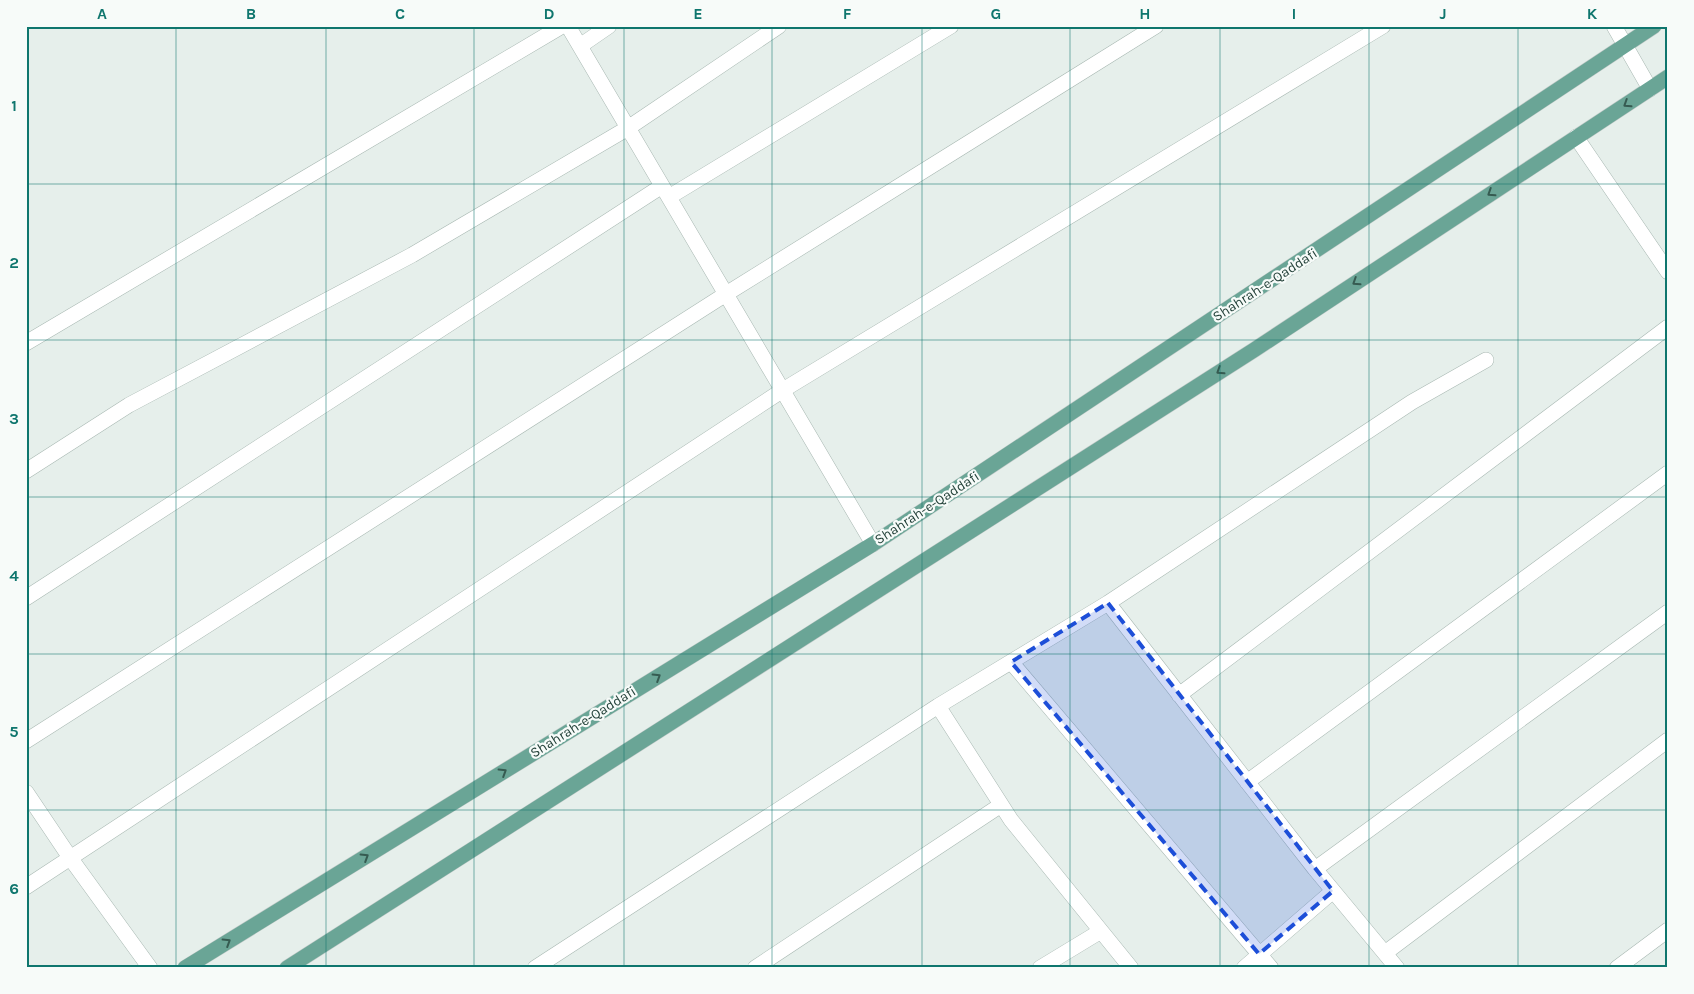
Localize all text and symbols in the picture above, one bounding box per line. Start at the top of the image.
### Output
text: A [97,4,107,23]
text: B [246,4,256,23]
text: C [395,4,405,23]
text: D [544,4,555,23]
text: E [693,4,703,23]
text: F [843,4,852,23]
text: G [991,4,1001,23]
text: H [1139,4,1151,23]
text: I [1292,4,1296,23]
text: J [1439,4,1447,23]
text: K [1587,4,1598,23]
text: 1 [11,96,17,115]
one-way arrow [1623,98,1633,107]
one-way arrow [1488,187,1497,196]
street label: Shahrah-e-Qaddafi [1209,245,1321,325]
text: 2 [9,253,19,272]
one-way arrow [1352,276,1361,286]
one-way arrow [1216,365,1225,375]
text: 3 [9,409,19,428]
street label: Shahrah-e-Qaddafi [871,468,983,548]
text: 4 [9,566,19,585]
one-way arrow [651,674,660,684]
street label: Shahrah-e-Qaddafi [527,683,639,761]
text: 5 [9,722,19,741]
one-way arrow [498,768,507,778]
one-way arrow [360,854,369,863]
text: 6 [9,879,19,898]
one-way arrow [221,939,230,949]

